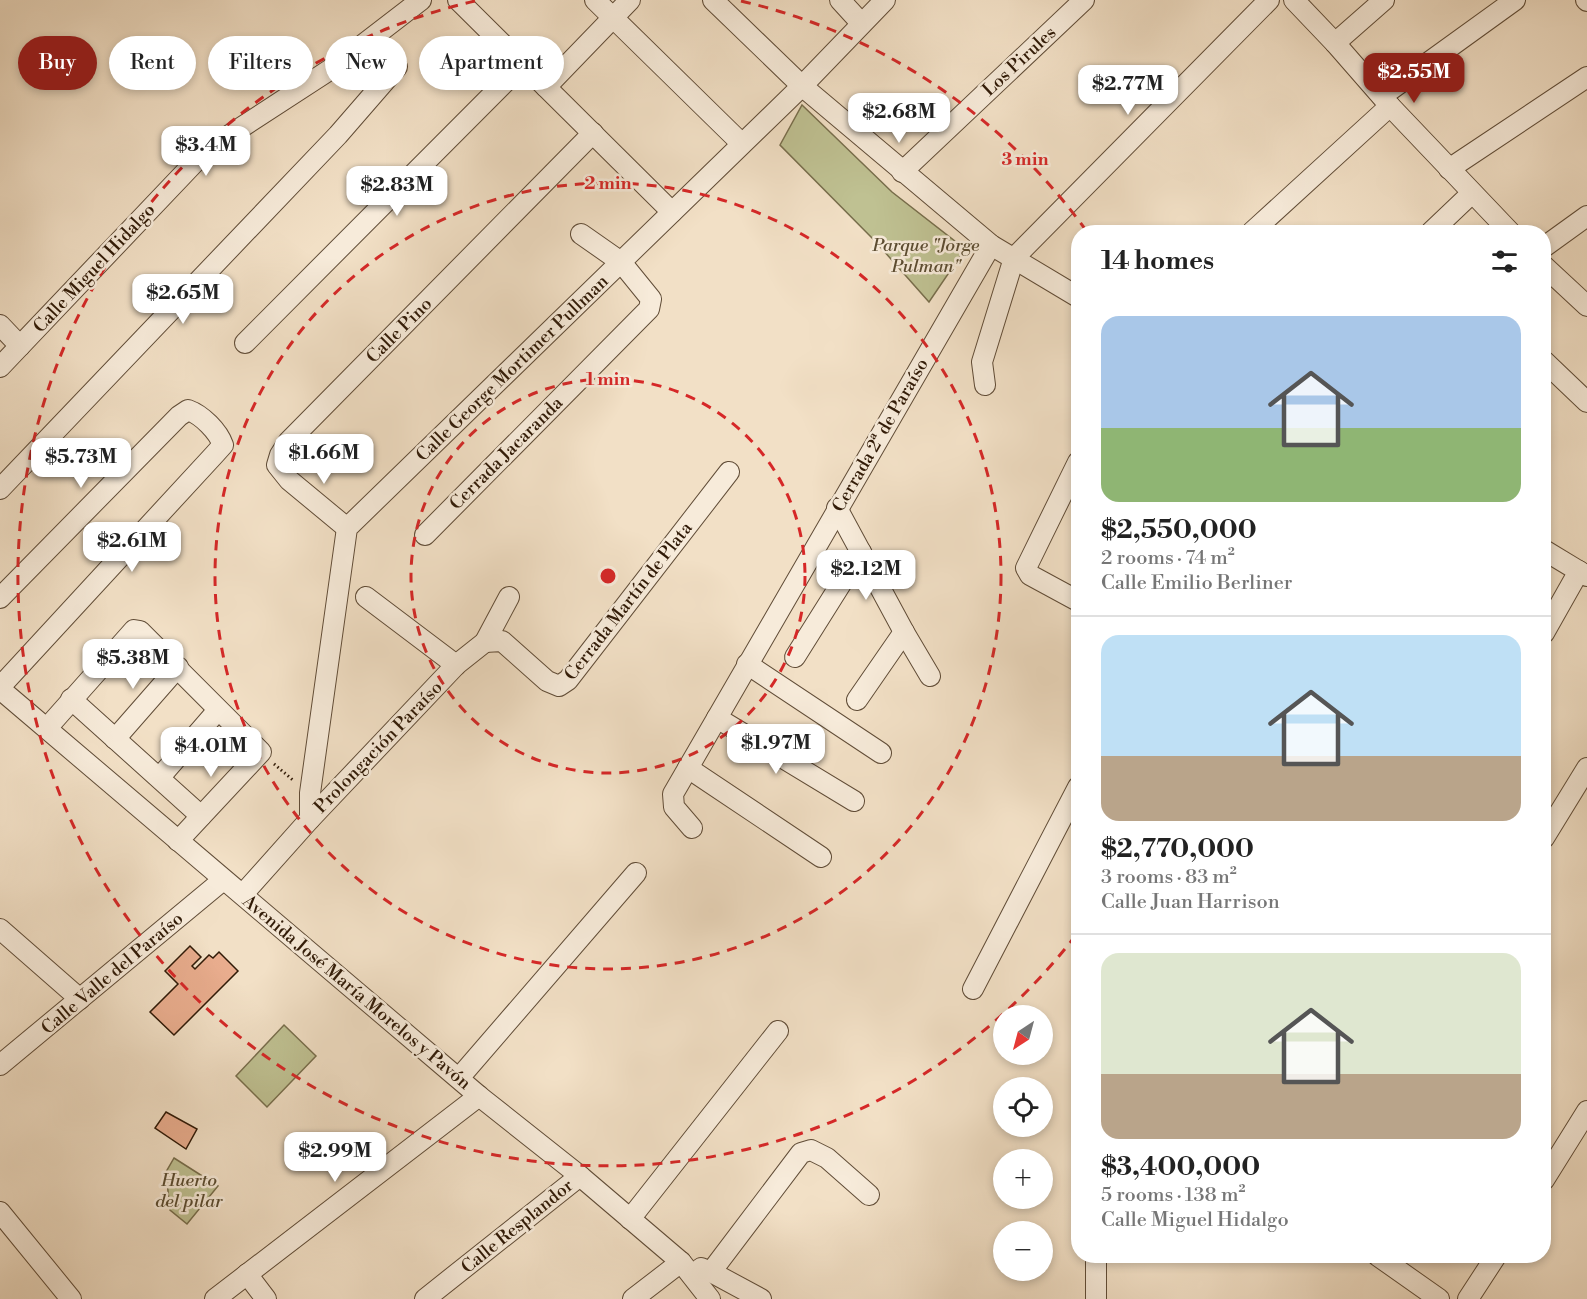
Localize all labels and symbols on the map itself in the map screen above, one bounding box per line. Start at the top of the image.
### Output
street label: Los Pirules [978,21,1061,101]
pin: $2.55M [1365,53,1463,104]
pin: $2.77M [1079,65,1177,116]
pin: $2.68M [850,93,948,144]
pin: $3.4M [164,126,248,177]
text: 3 min [1002,148,1048,171]
pin: $2.83M [348,166,446,217]
text: 2 min [584,172,632,195]
street label: Calle Miguel Hidalgo [28,199,160,338]
park label: Parque "Jorge Pulman" [872,234,980,278]
street label: Calle George Mortimer Pullman [411,270,614,467]
pin: $2.65M [134,274,232,325]
street label: Calle Pino [362,293,437,368]
street label: Cerrada 2ª de Paraíso [827,354,934,516]
text: 1 min [586,368,630,391]
street label: Cerrada Jacaranda [445,391,569,515]
pin: $1.66M [275,434,373,485]
pin: $5.73M [32,438,130,489]
street label: Cerrada Martín de Plata [559,517,698,685]
pin: $2.61M [83,522,181,573]
pin: $2.12M [817,550,915,601]
centre of rings [598,566,618,586]
pin: $5.38M [84,639,182,690]
street label: Prolongación Paraíso [309,676,448,818]
pin: $1.97M [727,724,825,775]
pin: $4.01M [162,727,260,778]
street label: Avenida José María Morelos y Pavón [237,889,476,1095]
street label: Calle Valle del Paraíso [37,907,188,1040]
north arrow [993,1005,1053,1065]
pin: $2.99M [286,1132,384,1183]
park label: Huerto del pilar [155,1169,223,1213]
street label: Calle Resplandor [456,1174,578,1279]

